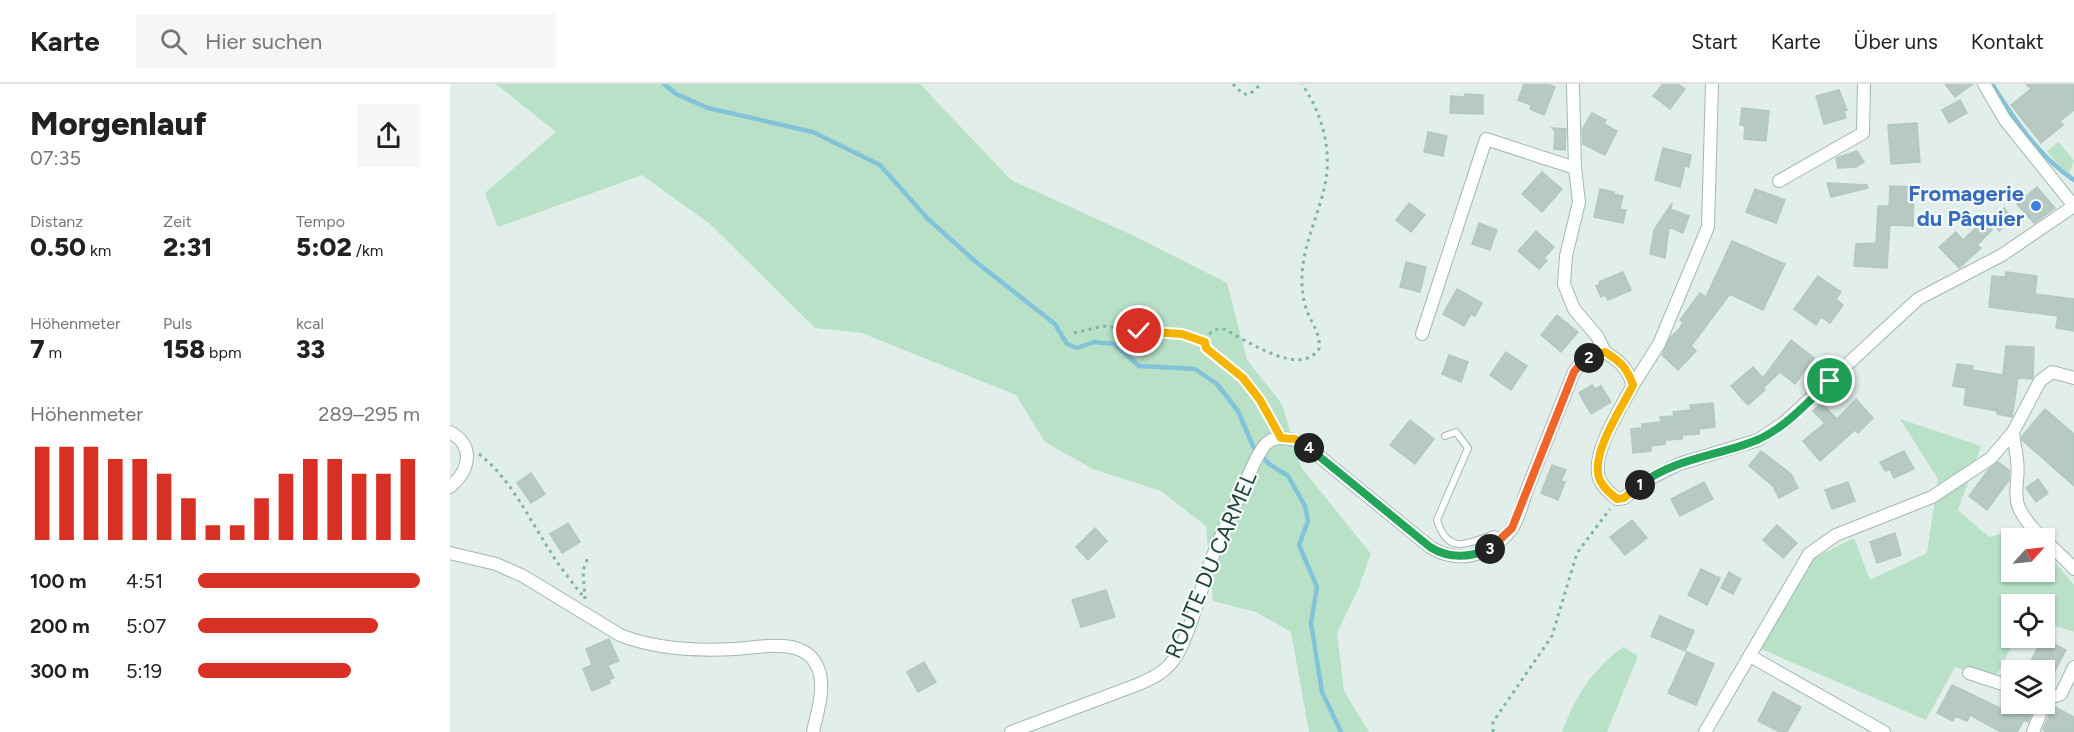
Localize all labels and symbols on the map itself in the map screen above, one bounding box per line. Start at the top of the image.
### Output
place label: Fromagerie du Pâquier [1908,180,2025,232]
marker: Fromagerie du Pâquier [2029,199,2043,213]
pin [1113,305,1164,356]
pin: 2 [1574,343,1604,373]
pin [1804,355,1855,406]
pin: 4 [1294,433,1324,463]
street label: ROUTE DU CARMEL [1159,467,1263,663]
pin: 1 [1625,470,1655,500]
north arrow [2001,528,2055,582]
pin: 3 [1475,534,1505,564]

